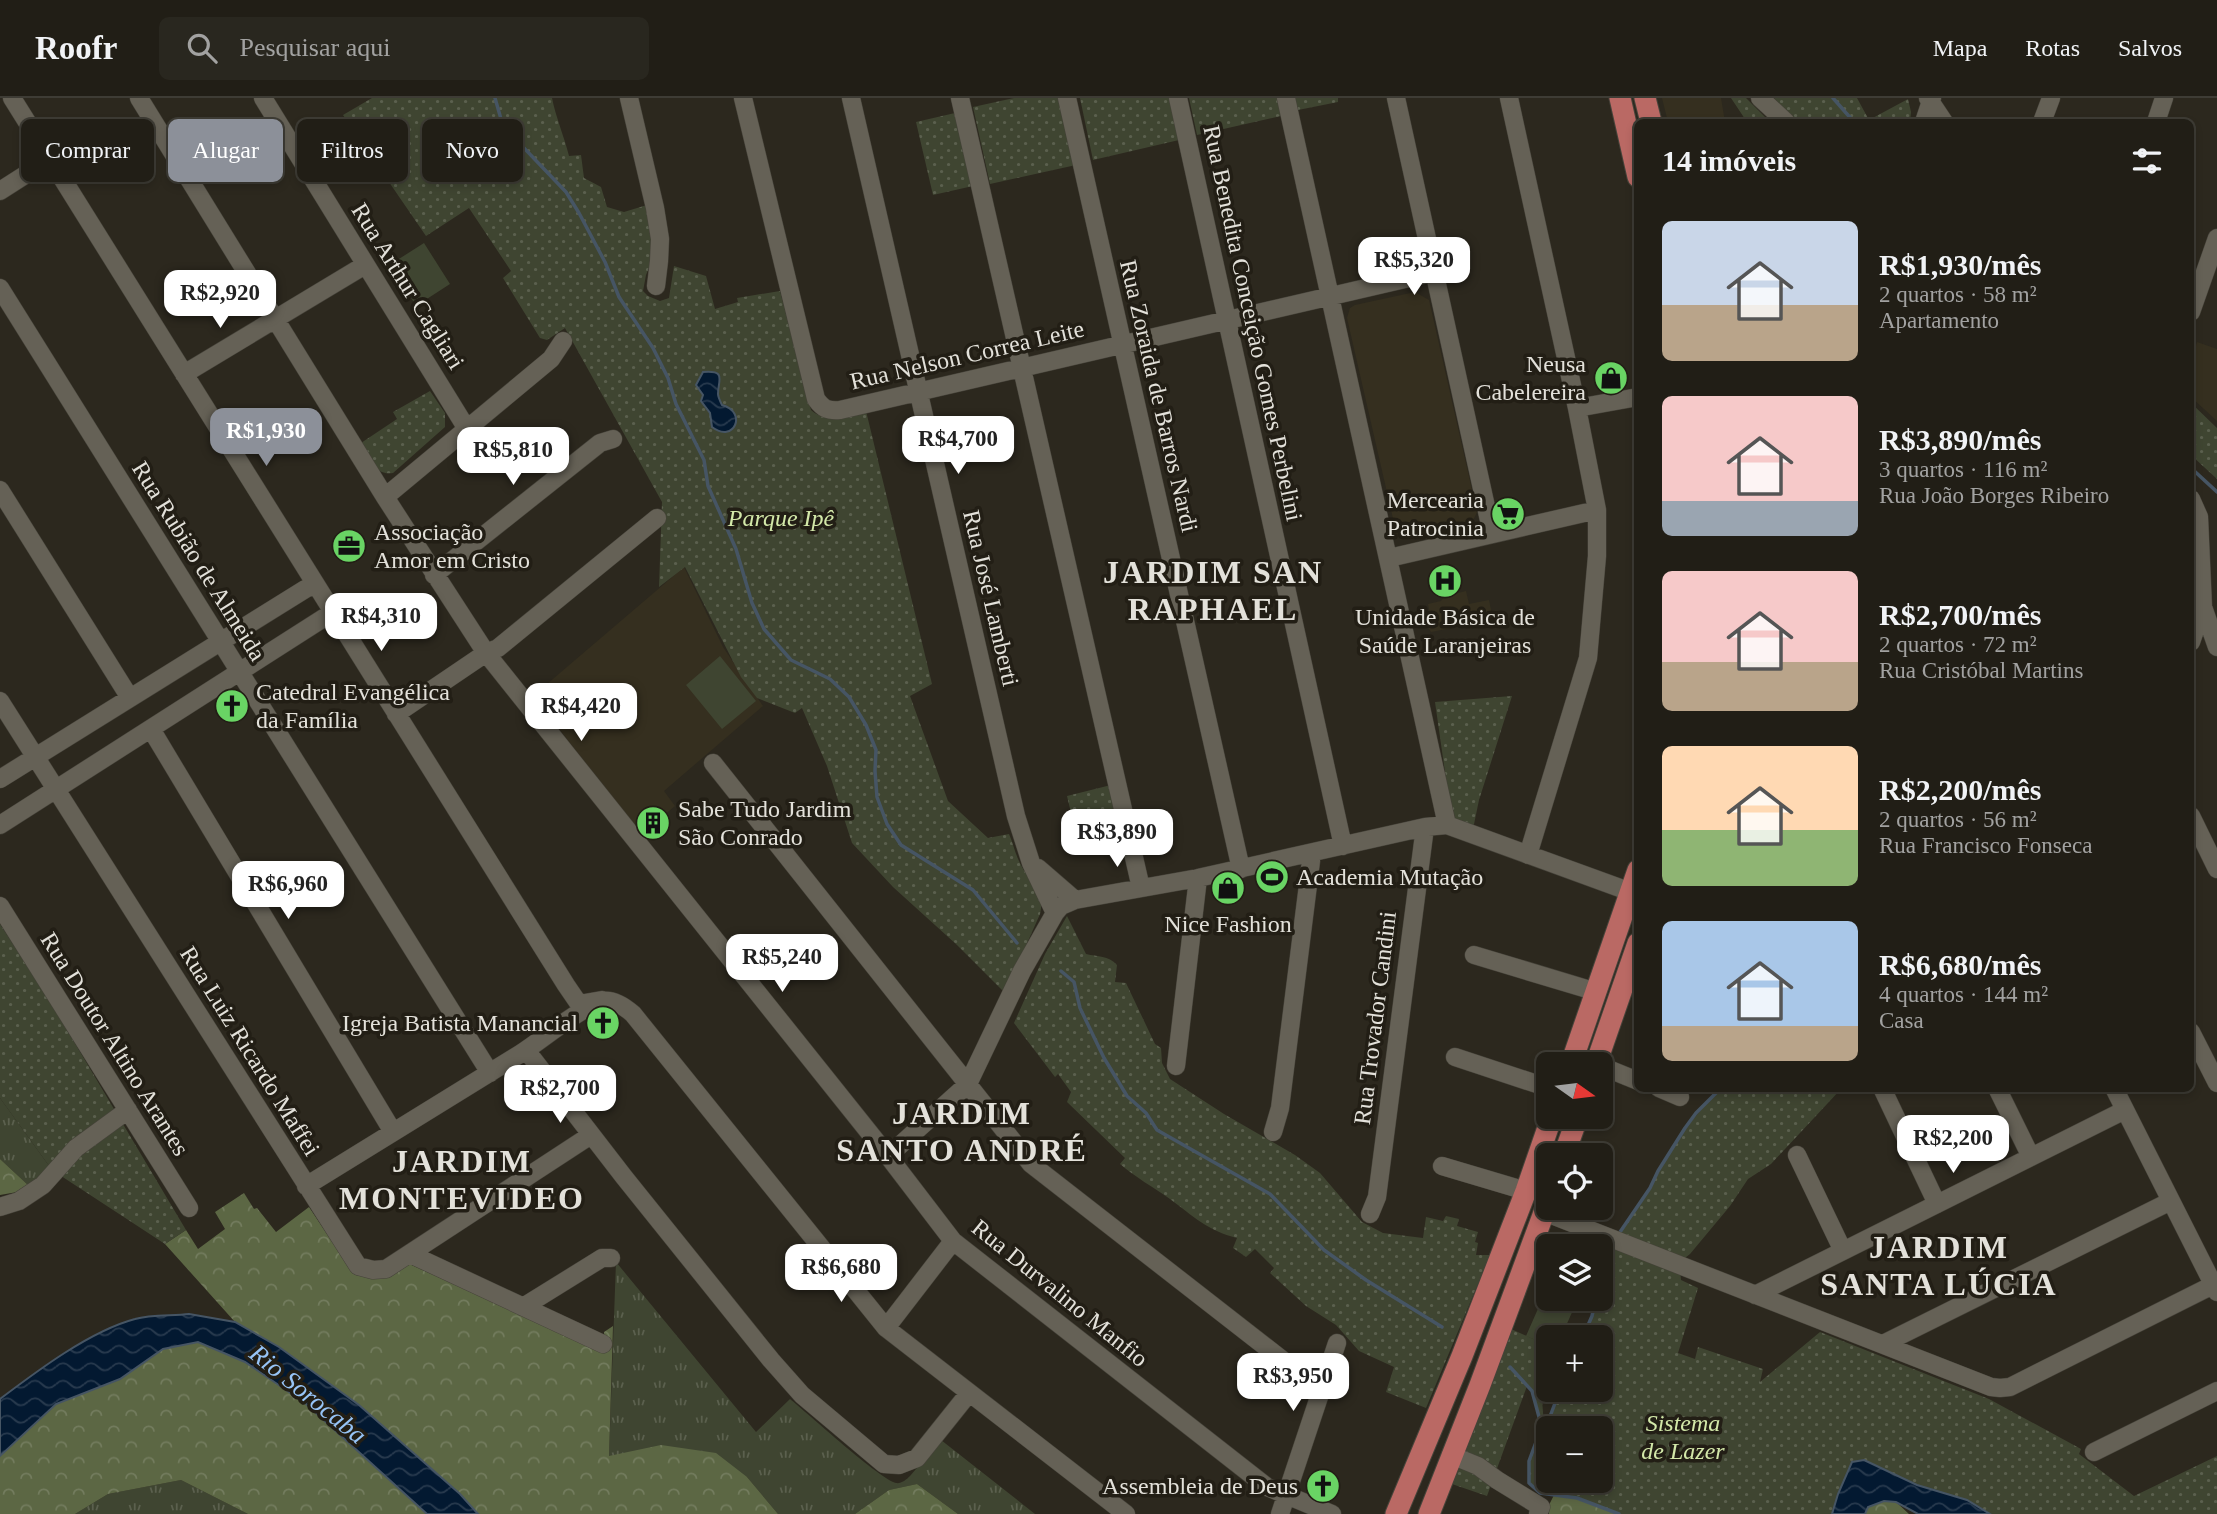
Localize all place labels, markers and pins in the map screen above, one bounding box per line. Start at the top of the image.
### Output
pin: R$5,320 [1349,238,1479,297]
pin: R$2,920 [155,271,285,330]
place label: Neusa Cabelereira [1475,351,1586,405]
shop icon: Neusa Cabelereira [1592,359,1630,397]
pin: R$1,930 [201,408,331,468]
pin: R$4,700 [893,416,1023,476]
pin: R$5,810 [448,428,578,487]
place label: Mercearia Patrocinia [1387,487,1484,541]
supermarket icon: Mercearia Patrocinia [1489,495,1527,533]
place label: Associação Amor em Cristo [374,519,530,573]
office icon: Associação Amor em Cristo [330,527,368,565]
hospital icon: Unidade Básica de Saúde Laranjeiras [1426,562,1464,600]
pin: R$4,310 [316,594,446,653]
place label: Unidade Básica de Saúde Laranjeiras [1355,604,1535,658]
place label: Catedral Evangélica da Família [256,679,450,733]
pin: R$4,420 [516,684,646,743]
church icon: Catedral Evangélica da Família [213,687,251,725]
place label: Sabe Tudo Jardim São Conrado [678,796,852,850]
building icon: Sabe Tudo Jardim São Conrado [634,804,672,842]
pin: R$3,890 [1052,810,1182,869]
sports icon: Academia Mutação [1253,858,1291,896]
pin: R$6,960 [223,862,353,921]
place label: Academia Mutação [1296,864,1483,890]
shop icon: Nice Fashion [1209,869,1247,907]
place label: Nice Fashion [1164,911,1292,937]
pin: R$5,240 [717,934,847,994]
church icon: Igreja Batista Manancial [584,1004,622,1042]
place label: Igreja Batista Manancial [342,1010,578,1036]
pin: R$2,700 [495,1066,625,1125]
pin: R$2,200 [1888,1116,2018,1175]
pin: R$6,680 [776,1244,906,1304]
pin: R$3,950 [1228,1354,1358,1413]
church icon: Assembleia de Deus [1304,1467,1342,1505]
place label: Assembleia de Deus [1102,1473,1298,1499]

